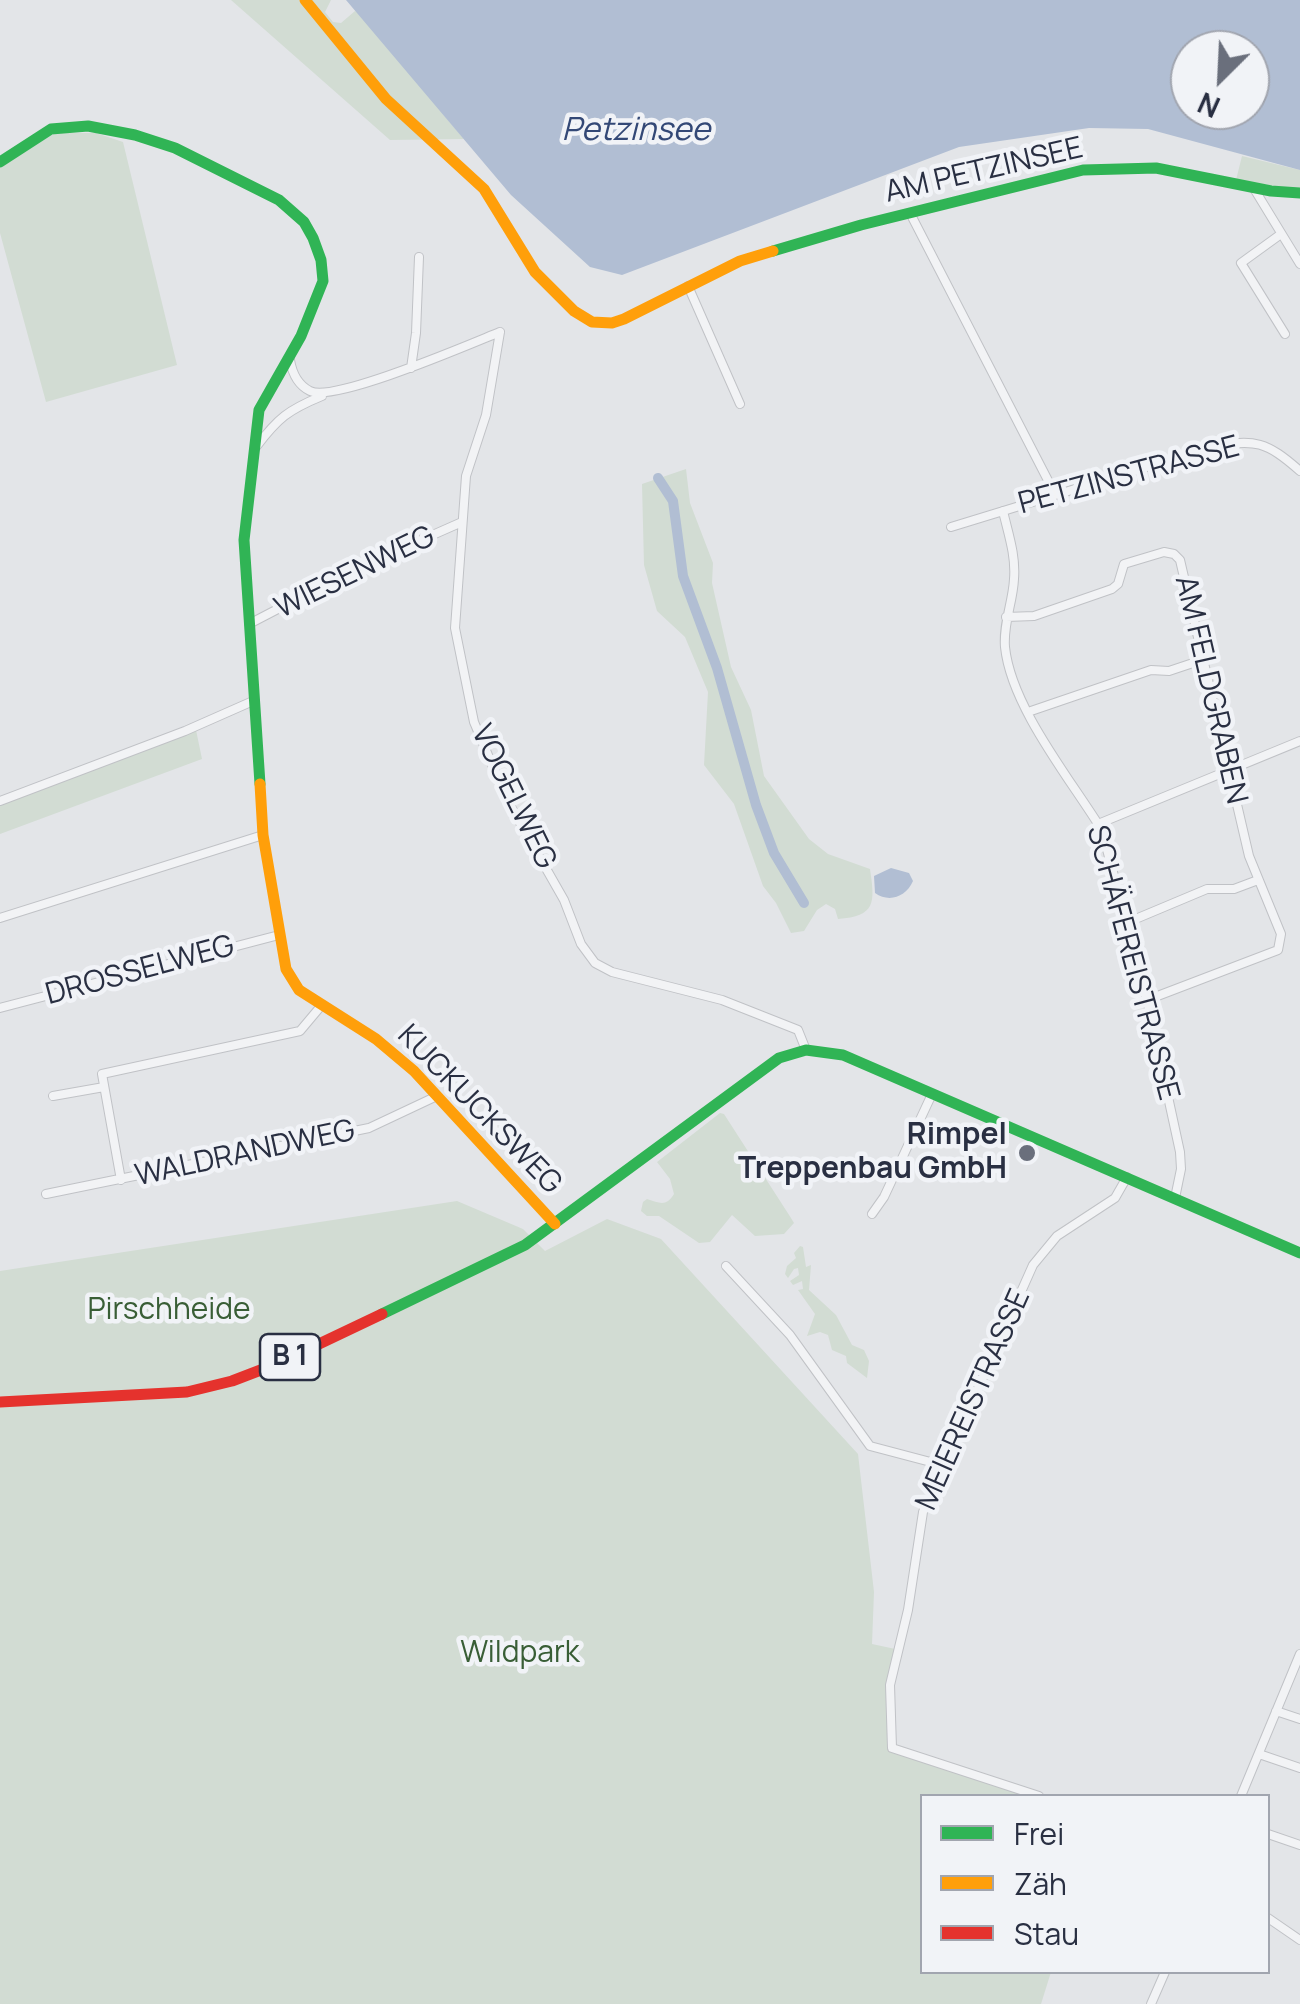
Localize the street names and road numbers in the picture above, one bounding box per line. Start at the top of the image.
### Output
street label: AM PETZINSEE [882,131,1086,211]
street label: PETZINSTRASSE [1015,429,1243,523]
street label: WIESENWEG [269,519,441,627]
street label: AM FELDGRABEN [1166,572,1254,808]
street label: VOGELWEG [463,719,563,875]
street label: SCHÄFEREISTRASSE [1078,822,1186,1104]
street label: DROSSELWEG [42,929,238,1013]
street label: KUCKUCKSWEG [389,1018,569,1202]
street label: WALDRANDWEG [132,1113,358,1195]
street label: MEIEREISTRASSE [909,1284,1039,1516]
road number: B 1 [260,1334,320,1380]

